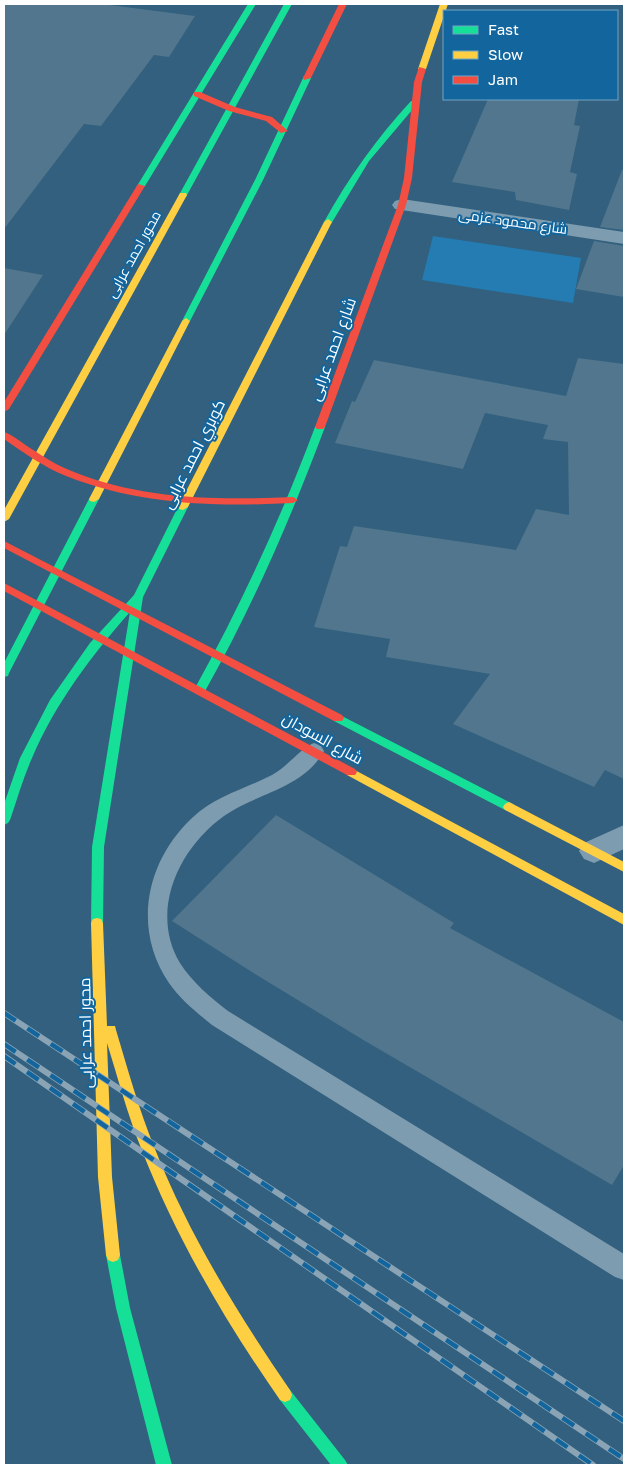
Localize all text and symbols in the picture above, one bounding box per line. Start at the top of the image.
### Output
legend [443,10,618,100]
text: Fast [488,20,519,38]
text: Slow [488,45,523,63]
text: Jam [488,70,518,88]
street label: شارع محمود عزمى [457,205,569,238]
street label: محور احمد عرابى [102,207,164,301]
street label: شارع احمد عرابى [304,295,362,404]
street label: كوبري احمد عرابى [157,396,233,514]
street label: شارع السودان [278,708,367,770]
street label: محور احمد عرابى [74,977,97,1089]

